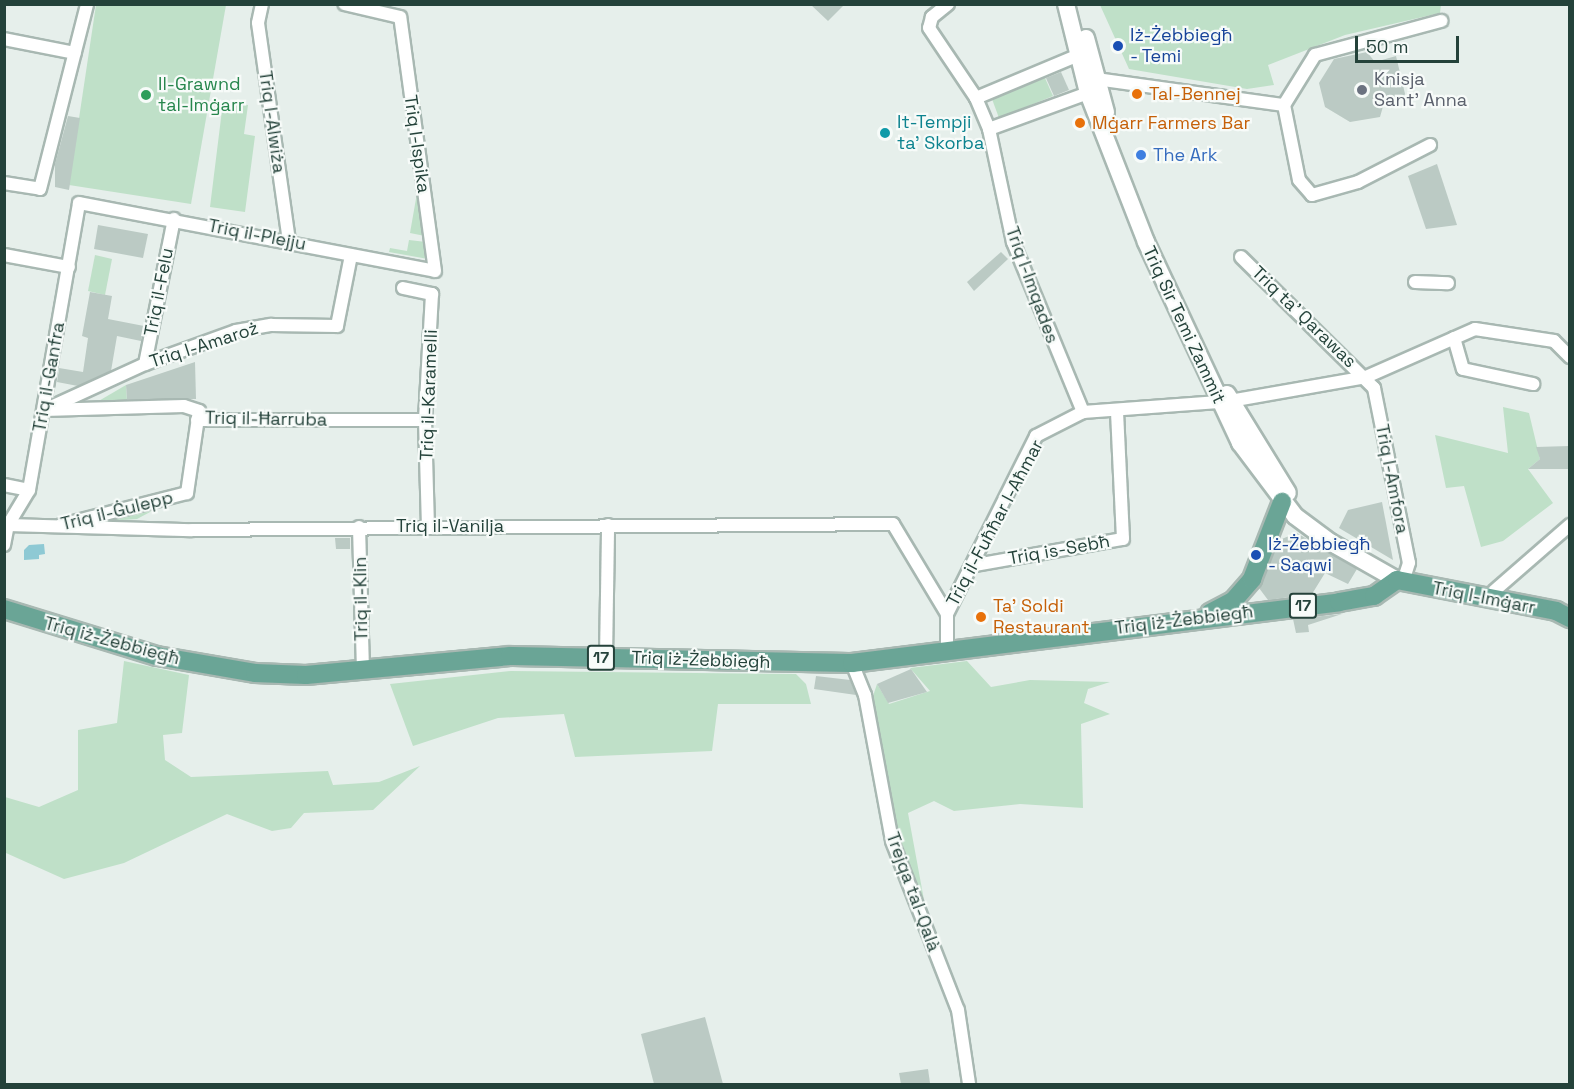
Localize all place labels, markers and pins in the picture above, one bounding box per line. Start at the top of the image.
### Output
place label: Iż-Żebbiegħ - Temi [1130,25,1233,68]
marker: Iż-Żebbiegħ - Temi [1111,39,1125,53]
place label: Knisja Sant' Anna [1374,69,1467,112]
place label: Il-Grawnd tal-Imġarr [158,74,245,116]
place label: Tal-Bennej [1149,83,1241,105]
marker: Knisja Sant' Anna [1355,83,1369,97]
marker: Tal-Bennej [1130,87,1144,101]
marker: Il-Grawnd tal-Imġarr [139,88,153,102]
place label: It-Tempji ta' Skorba [897,112,984,154]
place label: Mġarr Farmers Bar [1092,112,1250,134]
marker: Mġarr Farmers Bar [1073,116,1087,130]
marker: It-Tempji ta' Skorba [878,126,892,140]
place label: The Ark [1153,144,1218,166]
marker: The Ark [1134,148,1148,162]
place label: Iż-Żebbiegħ - Saqwi [1268,534,1371,576]
marker: Iż-Żebbiegħ - Saqwi [1249,548,1263,562]
place label: Ta' Soldi Restaurant [993,596,1090,638]
marker: Ta' Soldi Restaurant [974,610,988,624]

